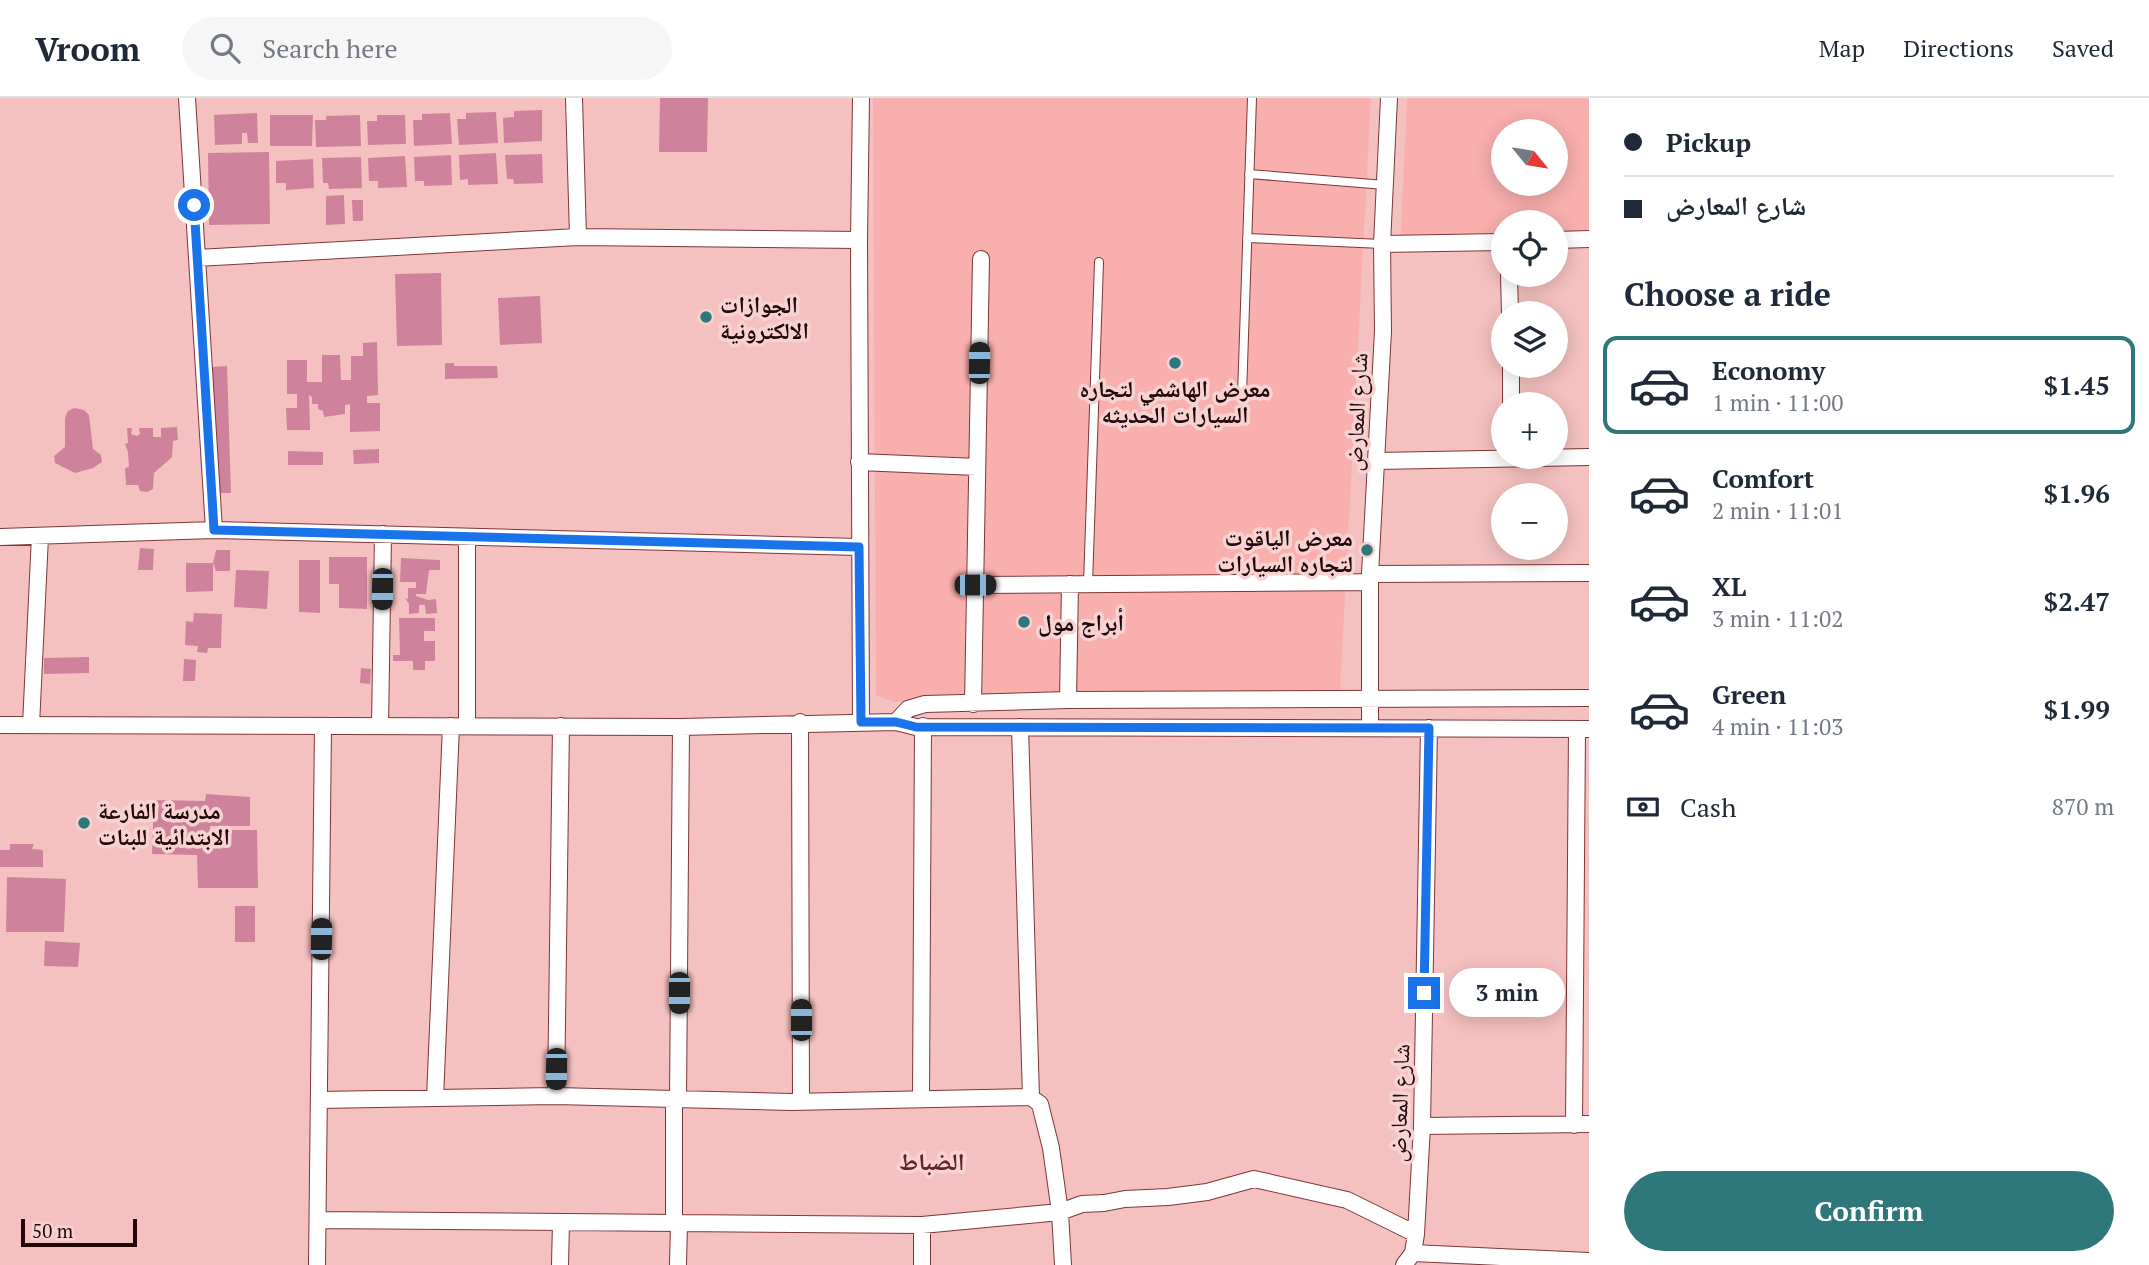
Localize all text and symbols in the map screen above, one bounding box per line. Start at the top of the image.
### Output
search box [182,17,672,80]
text: Vroom [35,27,140,70]
icon: search [206,29,244,67]
text: Search here [262,31,397,65]
text: Map [1819,32,1865,64]
text: Directions [1903,32,2014,64]
text: Saved [2052,32,2114,64]
north arrow [1491,119,1568,196]
map controls [1491,119,1568,560]
text: Pickup [1666,125,1751,159]
text: شارع المعارض [1666,188,1806,222]
route start [178,189,210,221]
button: locate [1491,210,1568,287]
text: Choose a ride [1624,273,1831,315]
place label: الجوازات الالكترونية [720,289,809,346]
button: layers [1491,301,1568,378]
marker: الجوازات الالكترونية [698,309,714,325]
car [969,342,990,384]
street label: شارع المعارض [1337,352,1375,472]
text: Economy [1712,353,1825,387]
icon: car [1628,354,1691,417]
marker: معرض الهاشمي لتجاره السيارات الحديثه [1167,355,1183,371]
text: $1.45 [2044,368,2110,402]
place label: معرض الهاشمي لتجاره السيارات الحديثه [1080,373,1270,430]
text: 1 min · 11:00 [1712,387,1844,418]
button: + [1491,392,1568,469]
text: Comfort [1712,461,1814,495]
icon: car [1628,462,1691,525]
text: $1.96 [2044,476,2110,510]
button: − [1491,483,1568,560]
text: 2 min · 11:01 [1712,495,1844,526]
place label: معرض الياقوت لتجاره السيارات [1217,522,1353,579]
marker: معرض الياقوت لتجاره السيارات [1359,542,1375,558]
car [372,568,393,610]
text: XL [1712,569,1746,603]
icon: car [1628,570,1691,633]
car [955,575,997,596]
text: $2.47 [2044,584,2110,618]
text: 3 min · 11:02 [1712,603,1844,634]
place label: أبراج مول [1038,607,1124,638]
marker: أبراج مول [1016,614,1032,630]
text: Green [1712,677,1786,711]
icon: car [1628,678,1691,741]
text: $1.99 [2044,692,2110,726]
text: 4 min · 11:03 [1712,711,1844,742]
icon: cash [1624,788,1662,826]
text: Cash [1680,790,1736,824]
text: 870 m [2052,791,2114,822]
place label: مدرسة الفارعة الابتدائية للبنات [98,795,230,852]
marker: مدرسة الفارعة الابتدائية للبنات [76,815,92,831]
car [311,918,332,960]
callout: 3 min [1448,968,1564,1018]
car [669,972,690,1014]
route end [1408,977,1440,1009]
text: 3 min [1476,977,1538,1008]
car [791,999,812,1041]
street label: شارع المعارض [1381,1043,1417,1163]
car [546,1048,567,1090]
district label: الضباط [899,1145,965,1177]
button: Confirm [1624,1171,2114,1251]
scale bar [21,1216,136,1248]
text: 50 m [32,1218,73,1243]

